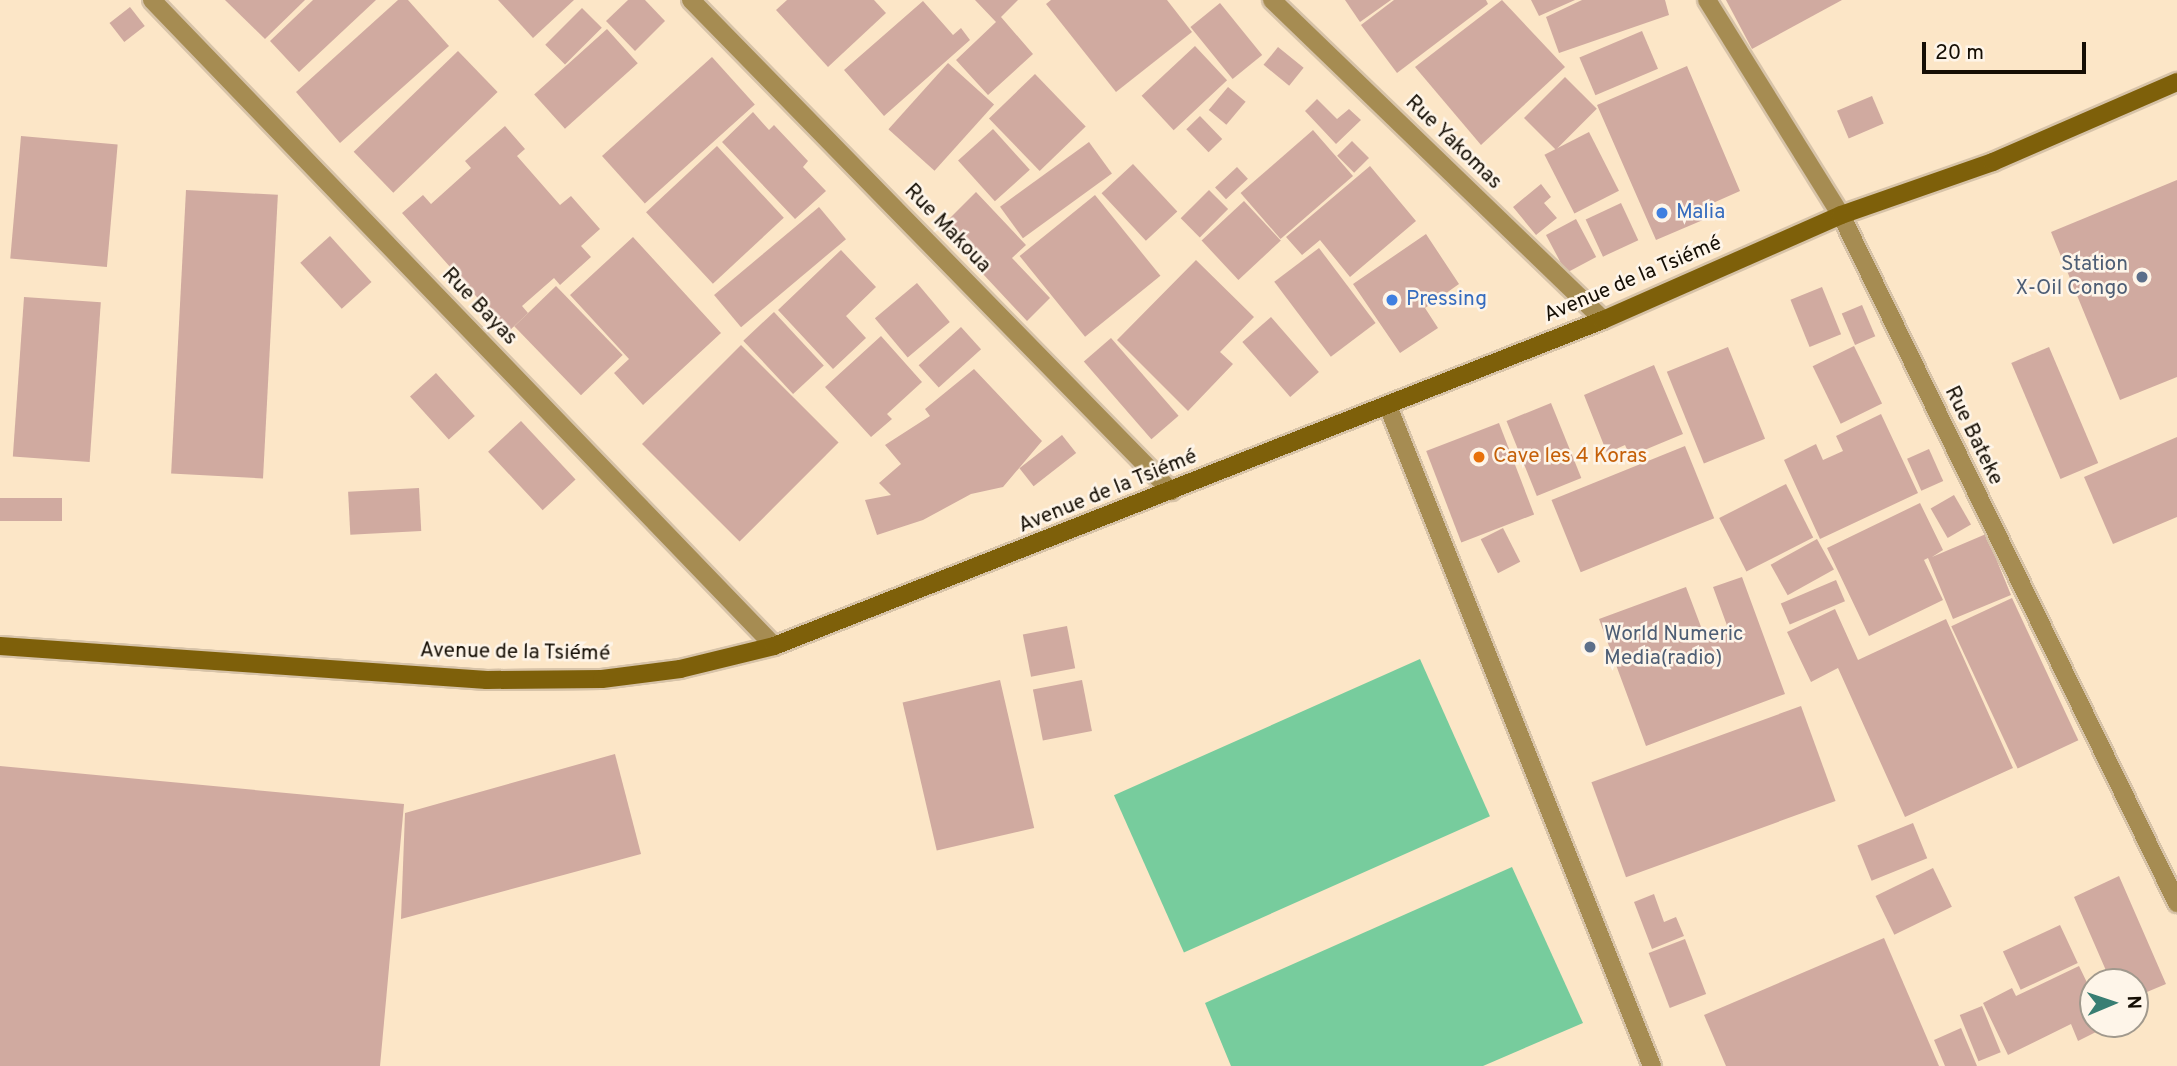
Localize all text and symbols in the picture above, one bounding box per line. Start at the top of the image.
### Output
scale bar [1925,28,2090,72]
text: 20 m [1935,40,1984,67]
street label: Rue Yakomas [1399,90,1507,196]
street label: Rue Makoua [898,179,996,279]
place label: Malia [1676,200,1725,226]
marker: Malia [1654,205,1670,221]
street label: Avenue de la Tsiémé [1540,231,1726,329]
place label: Station X-Oil Congo [2016,252,2128,302]
street label: Rue Bayas [436,263,522,351]
marker: Station X-Oil Congo [2134,269,2150,285]
place label: Pressing [1406,287,1487,313]
marker: Pressing [1384,292,1400,308]
street label: Rue Bateke [1938,382,2008,490]
street label: Avenue de la Tsiémé [1015,444,1201,540]
place label: Cave les 4 Koras [1493,444,1647,470]
marker: Cave les 4 Koras [1471,449,1487,465]
place label: World Numeric Media(radio) [1604,622,1743,672]
street label: Avenue de la Tsiémé [419,639,611,667]
marker: World Numeric Media(radio) [1582,639,1598,655]
north arrow [2079,968,2149,1038]
text: N [2121,995,2145,1010]

